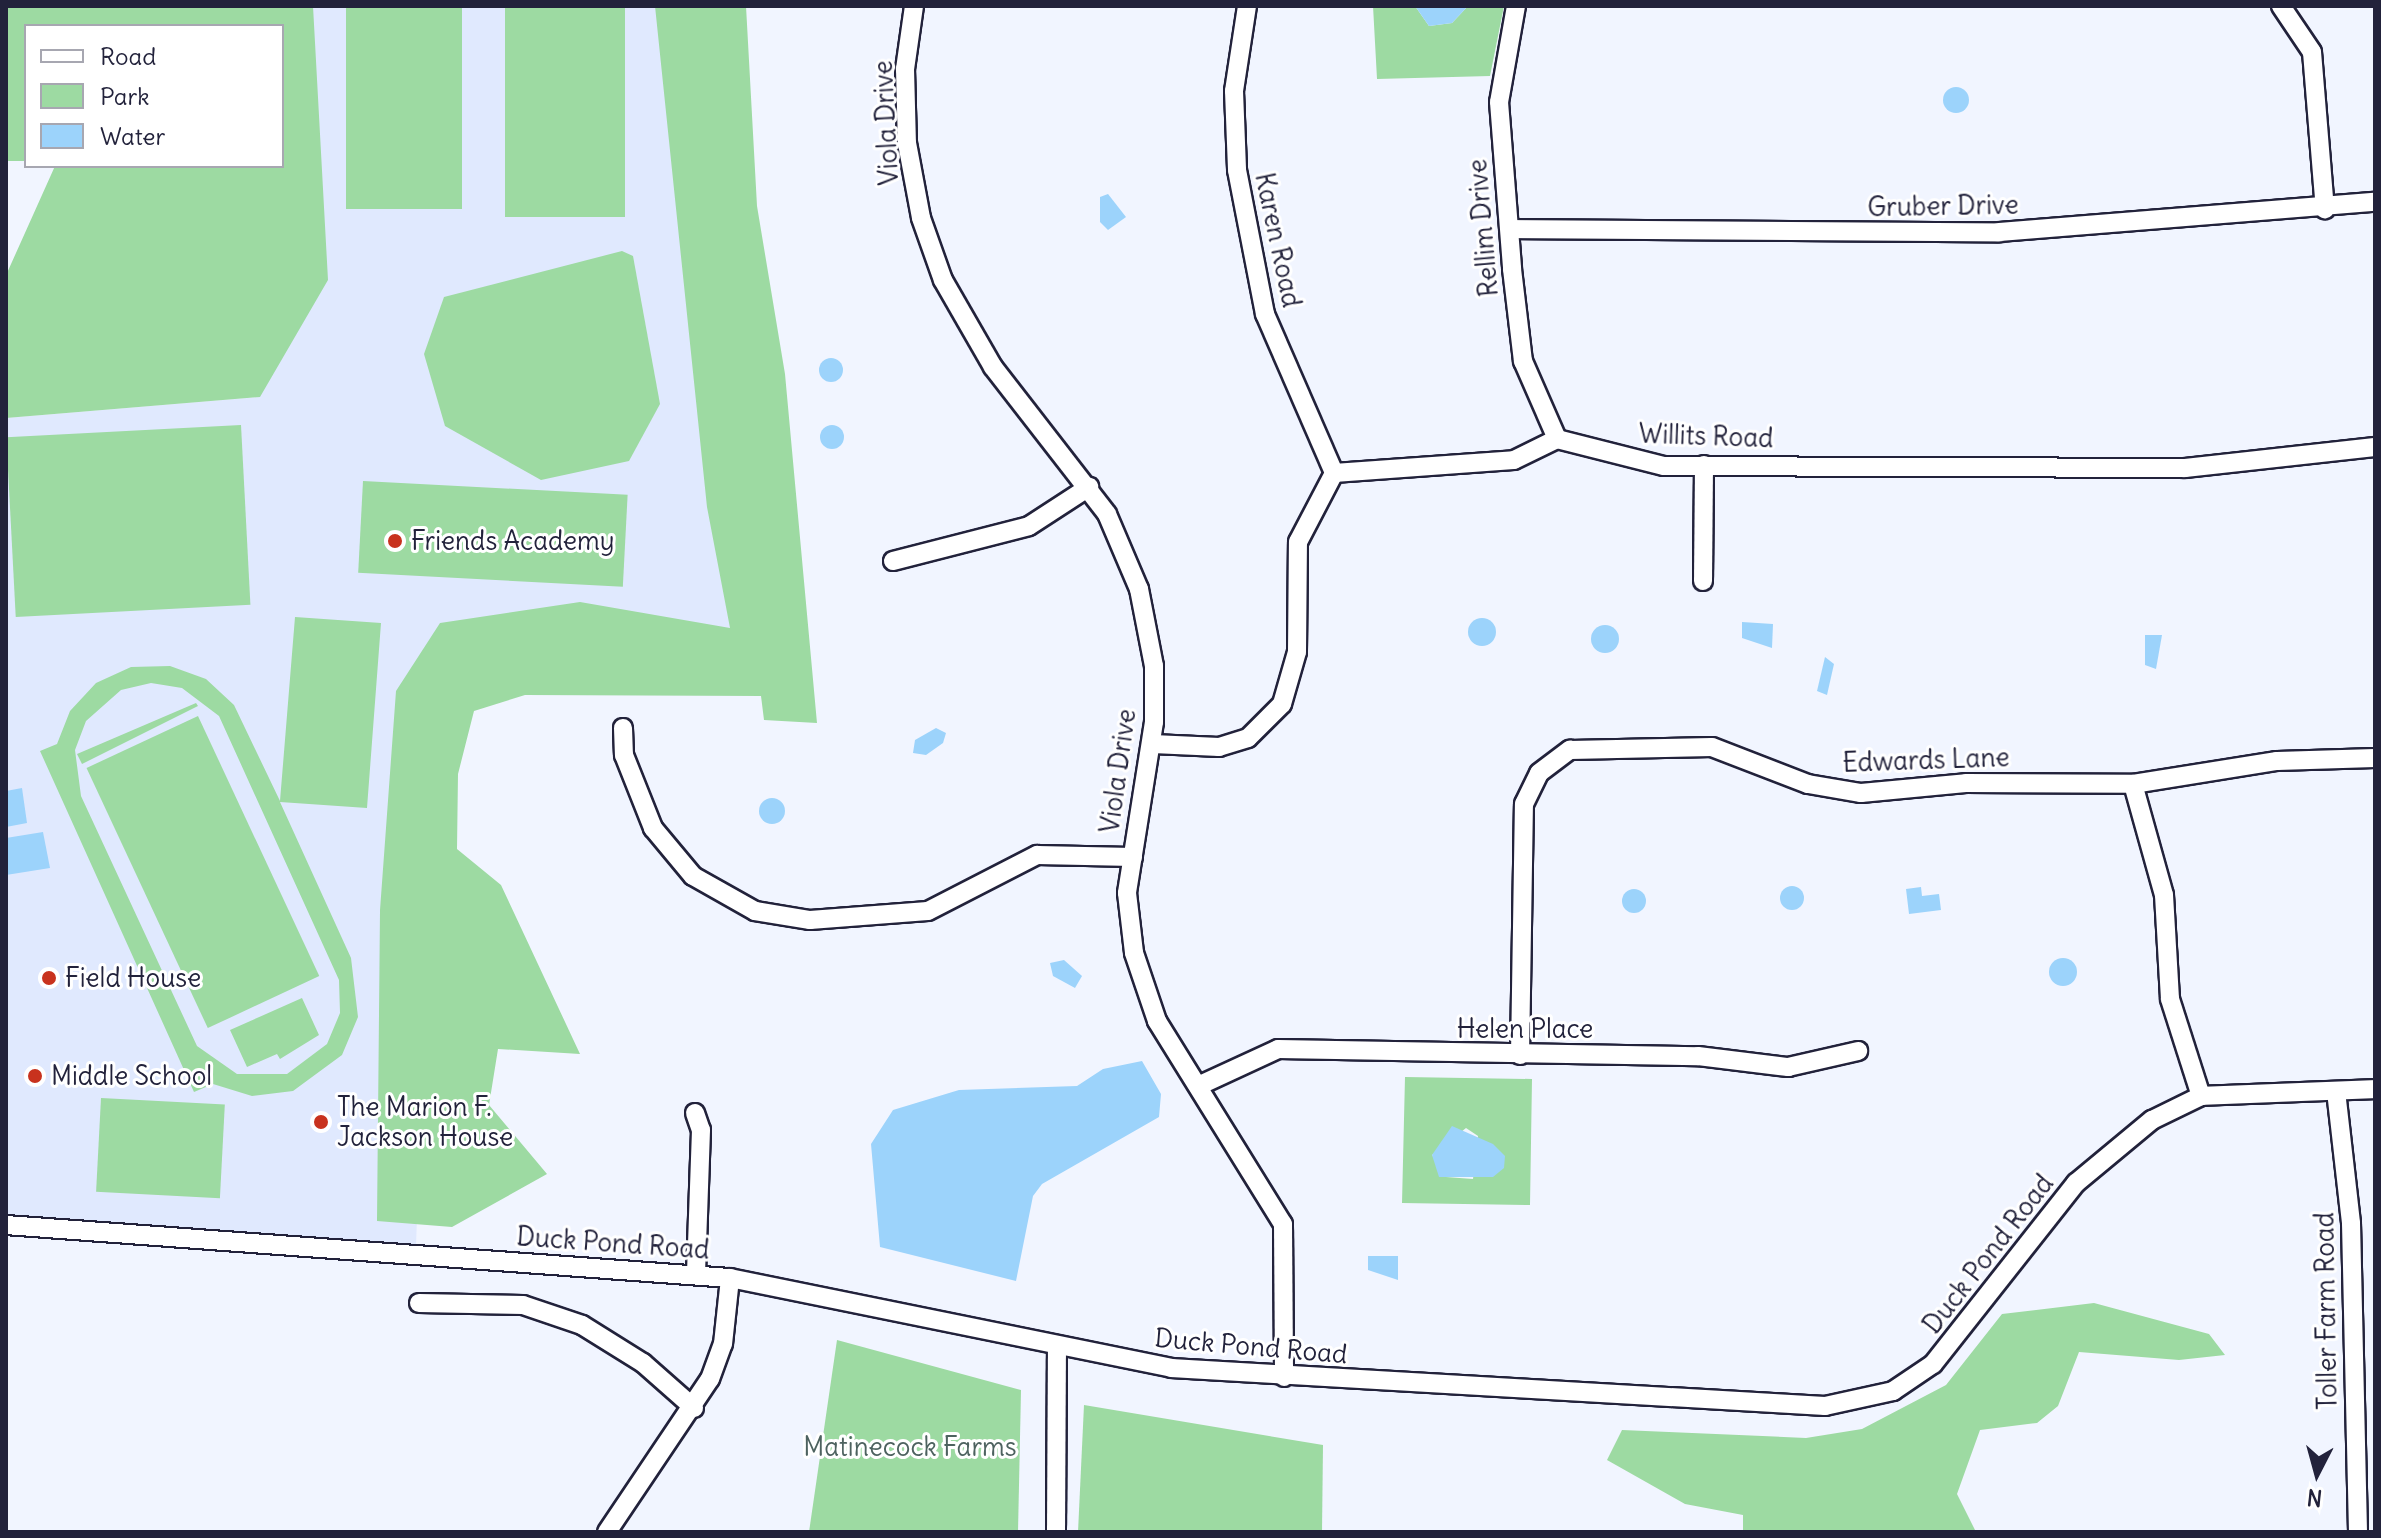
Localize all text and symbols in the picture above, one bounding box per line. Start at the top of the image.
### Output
legend [24,24,284,168]
text: Road [100,41,156,71]
street label: Viola Drive [867,60,905,186]
text: Park [100,81,150,111]
text: Water [100,121,165,151]
street label: Rellim Drive [1461,158,1505,298]
street label: Karen Road [1249,170,1307,310]
street label: Gruber Drive [1867,189,2019,223]
street label: Willits Road [1638,418,1774,454]
place label: Friends Academy [411,525,615,557]
marker: Friends Academy [386,532,404,550]
street label: Viola Drive [1094,707,1142,835]
street label: Edwards Lane [1842,741,2010,779]
place label: Field House [65,962,201,994]
marker: Field House [40,969,58,987]
street label: Helen Place [1457,1013,1593,1045]
place label: Middle School [51,1060,212,1092]
marker: Middle School [26,1067,44,1085]
place label: The Marion F. Jackson House [337,1091,513,1152]
marker: The Marion F. Jackson House [312,1113,330,1131]
street label: Duck Pond Road [1916,1168,2060,1340]
street label: Toller Farm Road [2309,1212,2343,1410]
street label: Duck Pond Road [515,1221,711,1265]
street label: Duck Pond Road [1153,1322,1349,1370]
park label: Matinecock Farms [803,1431,1017,1463]
north arrow [2277,1434,2357,1514]
text: N [2305,1483,2324,1513]

